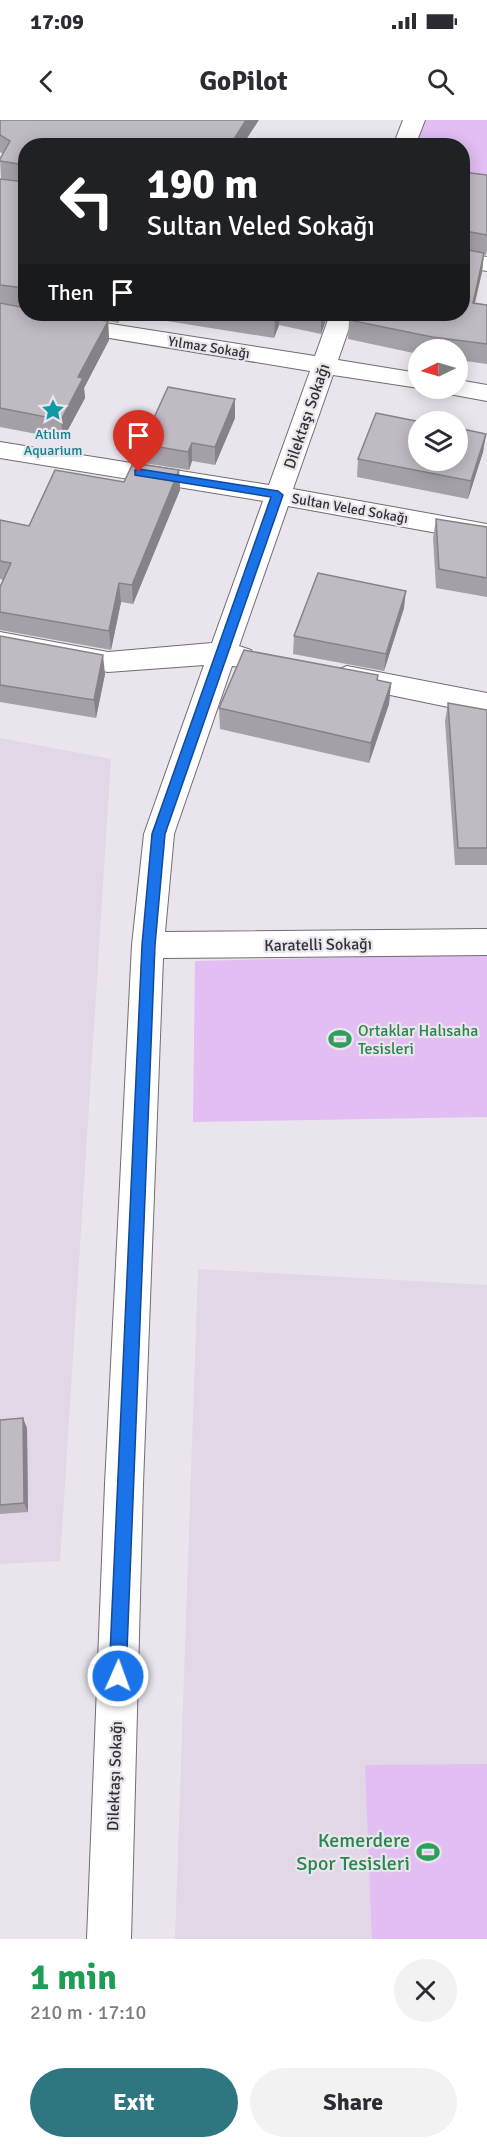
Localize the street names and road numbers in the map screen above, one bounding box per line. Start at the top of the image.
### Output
street label: Yılmaz Sokağı [167,333,251,362]
street label: Dilektaşı Sokağı [280,361,334,472]
street label: Sultan Veled Sokağı [290,490,410,527]
street label: Karatelli Sokağı [264,934,372,956]
street label: Dilektaşı Sokağı [103,1721,127,1831]

